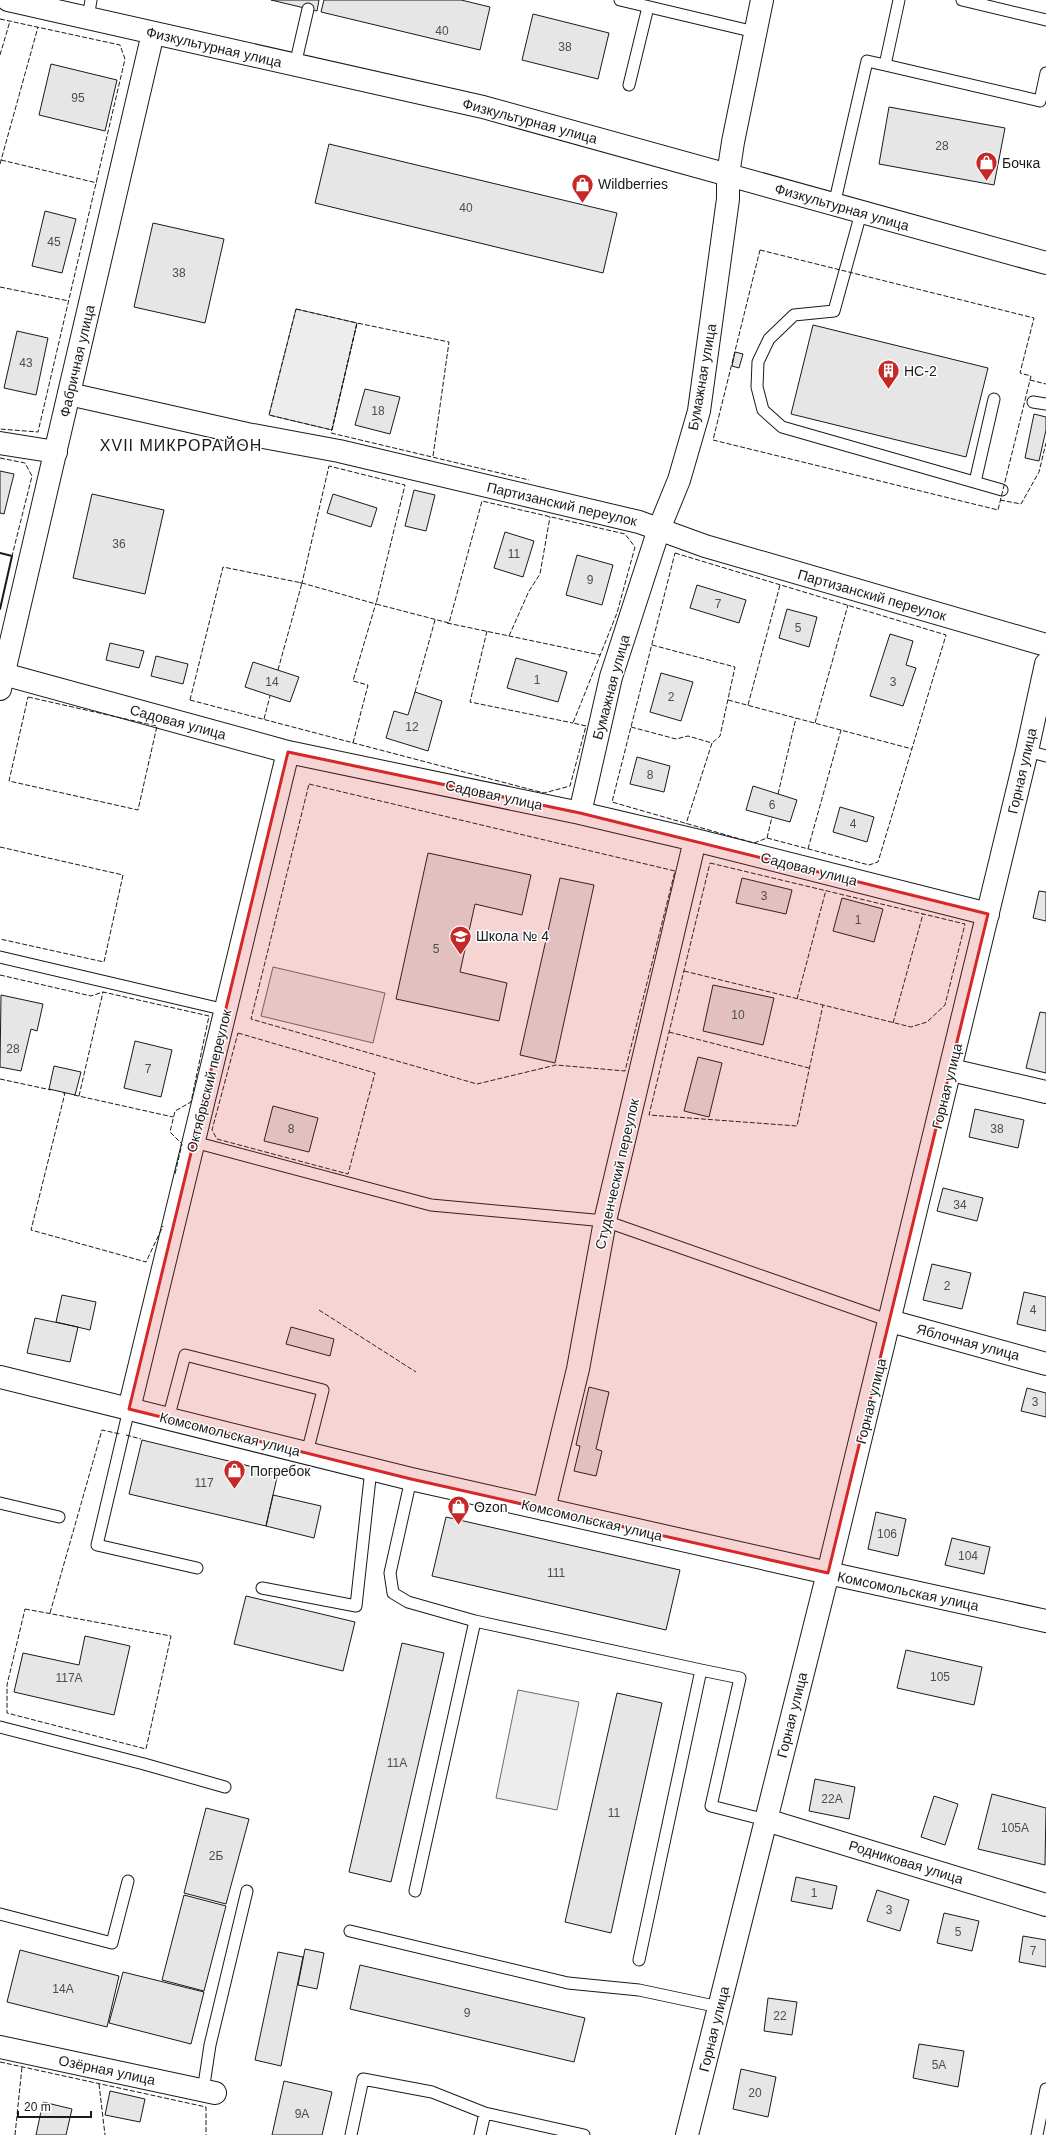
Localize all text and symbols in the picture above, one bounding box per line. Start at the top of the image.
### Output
street label: Физкультурная улица [145,24,284,70]
house number: 40 [435,24,449,38]
house number: 38 [558,40,572,54]
house number: 95 [71,91,85,105]
street label: Физкультурная улица [461,95,599,147]
house number: 28 [935,139,949,153]
shop icon: Бочка [974,150,1000,183]
place label: Бочка [1002,155,1040,171]
shop icon: Wildberries [570,171,596,204]
place label: Wildberries [598,176,668,192]
street label: Физкультурная улица [773,180,911,234]
house number: 40 [459,201,473,215]
house number: 45 [47,235,61,249]
house number: 38 [172,266,186,280]
street label: Фабричная улица [56,303,98,419]
street label: Бумажная улица [685,322,719,432]
house number: 43 [19,356,33,370]
building icon: НС-2 [876,358,902,391]
place label: НС-2 [904,363,937,379]
house number: 18 [371,404,385,418]
district label: XVII МИКРОРАЙОН [100,436,262,454]
street label: Партизанский переулок [485,479,640,529]
house number: 36 [112,537,126,551]
house number: 11 [508,547,521,561]
street label: Партизанский переулок [796,566,949,624]
house number: 9 [587,573,594,587]
house number: 7 [715,597,722,611]
house number: 5 [795,621,802,635]
street label: Бумажная улица [589,633,633,741]
house number: 1 [534,673,541,687]
house number: 14 [265,675,279,689]
house number: 3 [890,675,897,689]
house number: 2 [668,690,675,704]
street label: Садовая улица [128,701,228,743]
house number: 12 [405,720,419,734]
street label: Горная улица [1004,726,1040,816]
house number: 8 [647,768,654,782]
street label: Садовая улица [444,777,544,813]
house number: 6 [769,798,776,812]
house number: 4 [850,817,857,831]
street label: Садовая улица [759,849,859,889]
house number: 3 [761,889,768,903]
house number: 1 [855,913,862,927]
school or university icon: Школа № 4 [447,923,473,956]
place label: Школа № 4 [476,928,549,944]
house number: 5 [433,942,440,956]
street label: Октябрьский переулок [183,1007,235,1154]
house number: 10 [731,1008,745,1022]
street label: Горная улица [929,1041,965,1130]
house number: 28 [6,1042,20,1056]
house number: 7 [145,1062,152,1076]
street label: Студенческий переулок [592,1096,642,1251]
house number: 8 [288,1122,295,1136]
house number: 38 [990,1122,1004,1136]
house number: 34 [953,1198,967,1212]
house number: 2 [944,1279,951,1293]
house number: 4 [1030,1303,1037,1317]
street label: Яблочная улица [915,1321,1022,1364]
street label: Горная улица [853,1356,889,1445]
house number: 3 [1032,1395,1039,1409]
street label: Комсомольская улица [158,1409,302,1459]
shop icon: Погребок [221,1458,247,1491]
place label: Погребок [250,1463,311,1479]
house number: 117 [194,1476,214,1490]
shop icon: Ozon [445,1494,471,1527]
street label: Комсомольская улица [520,1496,664,1544]
place label: Ozon [474,1499,507,1515]
house number: 106 [877,1527,897,1541]
house number: 104 [958,1549,978,1563]
house number: 111 [547,1566,565,1580]
street label: Комсомольская улица [836,1568,980,1614]
street label: Горная улица [774,1670,810,1759]
house number: 105 [930,1670,950,1684]
house number: 117А [55,1671,83,1685]
house number: 11А [387,1756,407,1770]
house number: 22А [821,1792,843,1806]
house number: 11 [608,1806,621,1820]
house number: 105А [1001,1821,1029,1835]
street label: Родниковая улица [847,1837,965,1887]
house number: 2Б [209,1849,223,1863]
house number: 1 [811,1886,818,1900]
house number: 3 [886,1903,893,1917]
house number: 5 [955,1925,962,1939]
house number: 7 [1030,1944,1037,1958]
house number: 14А [52,1982,74,1996]
street label: Горная улица [696,1984,732,2073]
house number: 9 [464,2006,471,2020]
house number: 22 [773,2009,787,2023]
street label: Озёрная улица [57,2052,157,2088]
house number: 5А [932,2058,946,2072]
house number: 20 [748,2086,762,2100]
scale bar [18,2093,91,2119]
text: 20 m [24,2100,51,2114]
house number: 9А [295,2107,309,2121]

